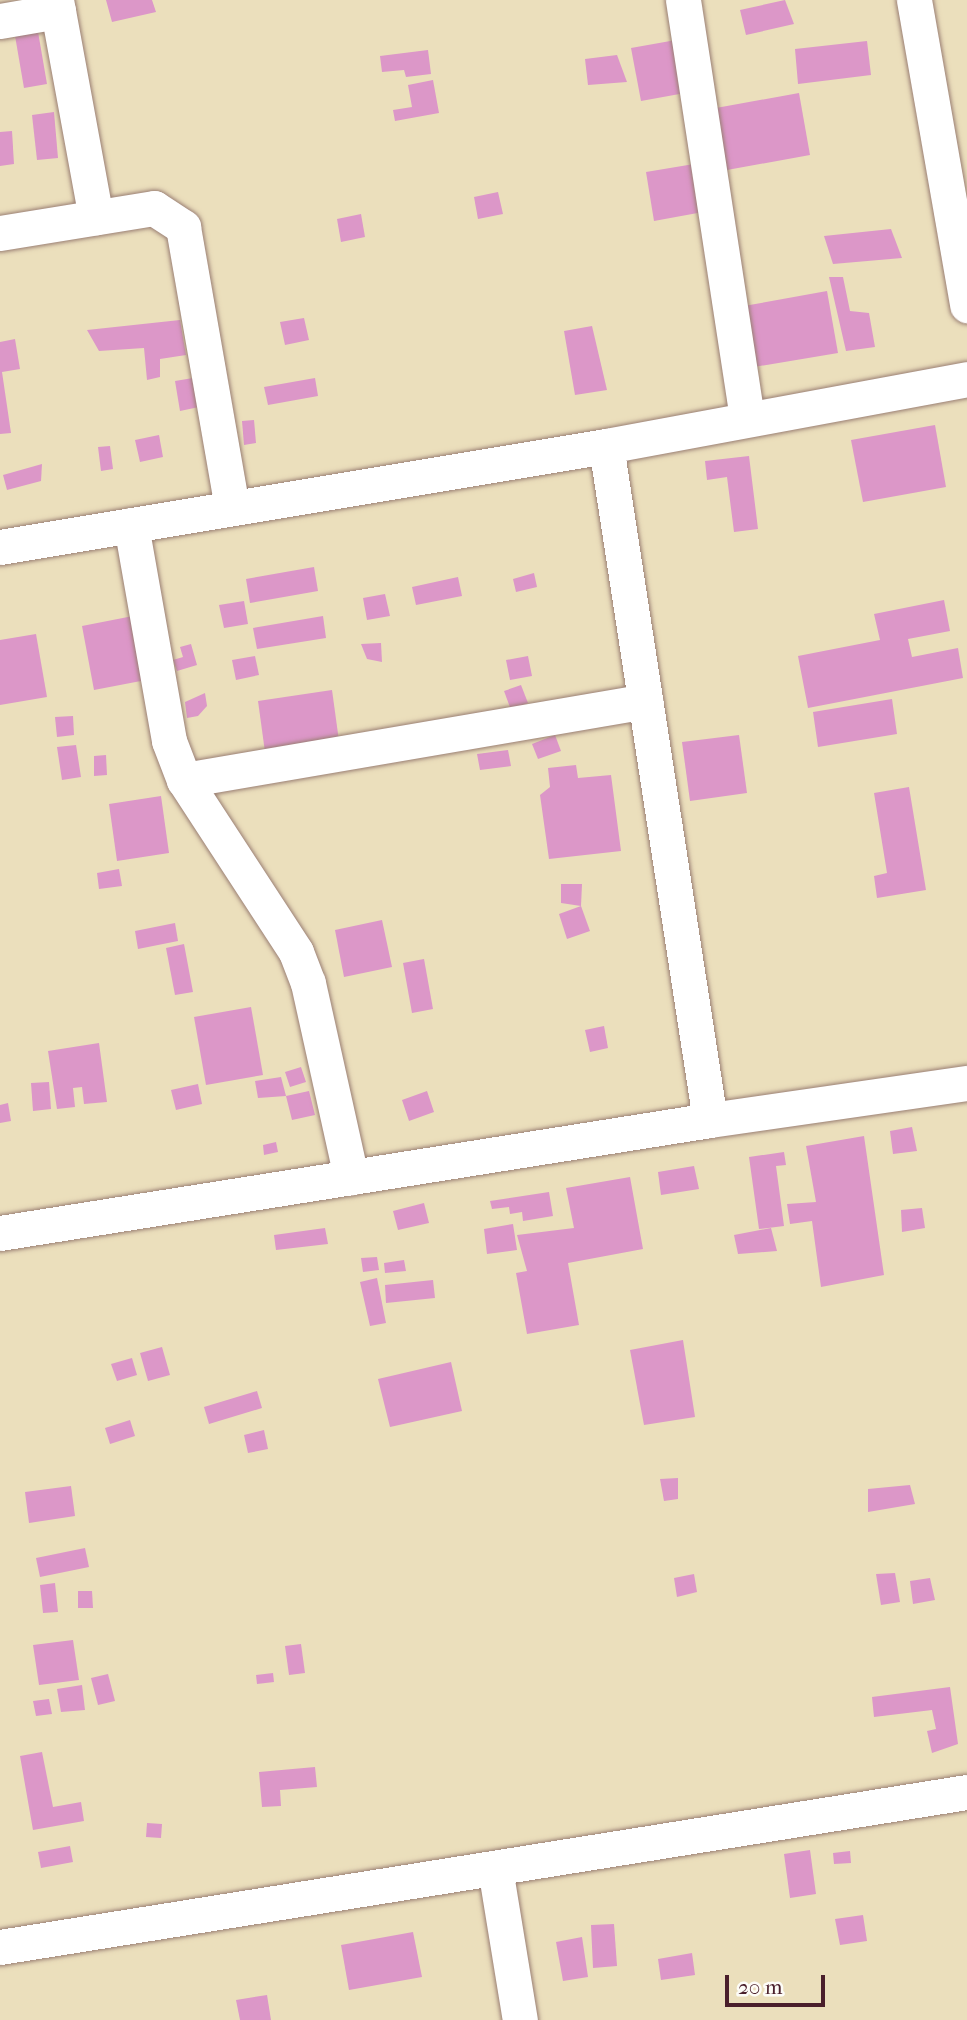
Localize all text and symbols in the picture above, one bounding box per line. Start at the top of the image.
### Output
scale bar [729,1960,829,2004]
text: 20 m [738,1975,782,1999]

